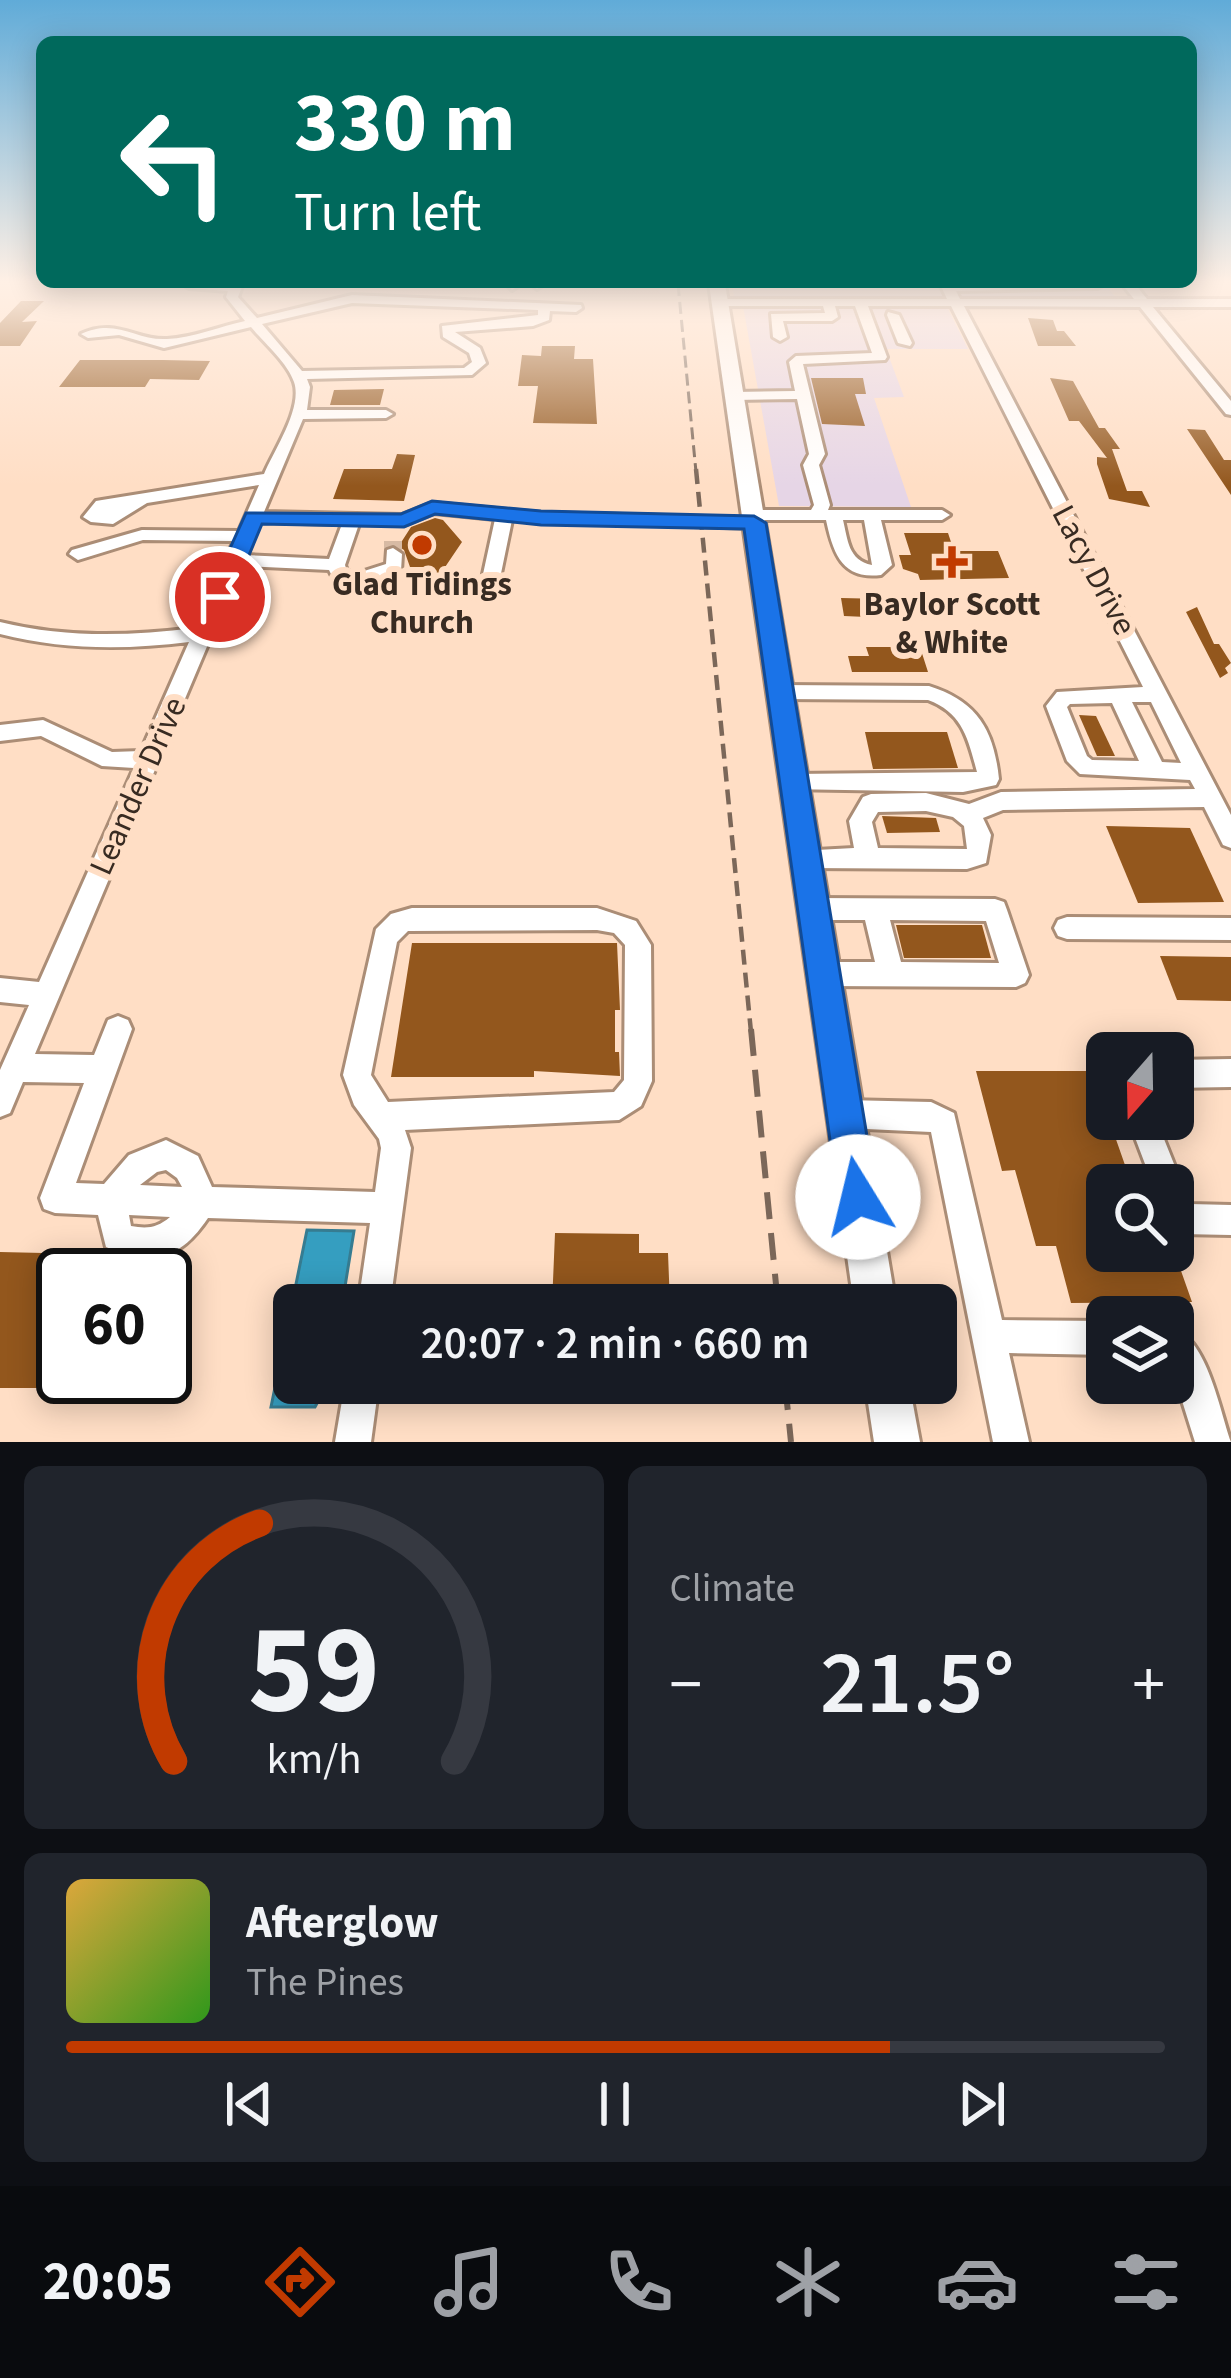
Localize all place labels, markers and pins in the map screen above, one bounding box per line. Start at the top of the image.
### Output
marker: Glad Tidings Church [409,532,435,558]
pin [169,546,271,648]
marker: Baylor Scott & White [936,546,968,578]
place label: Glad Tidings Church [332,561,512,646]
place label: Baylor Scott & White [864,581,1041,666]

